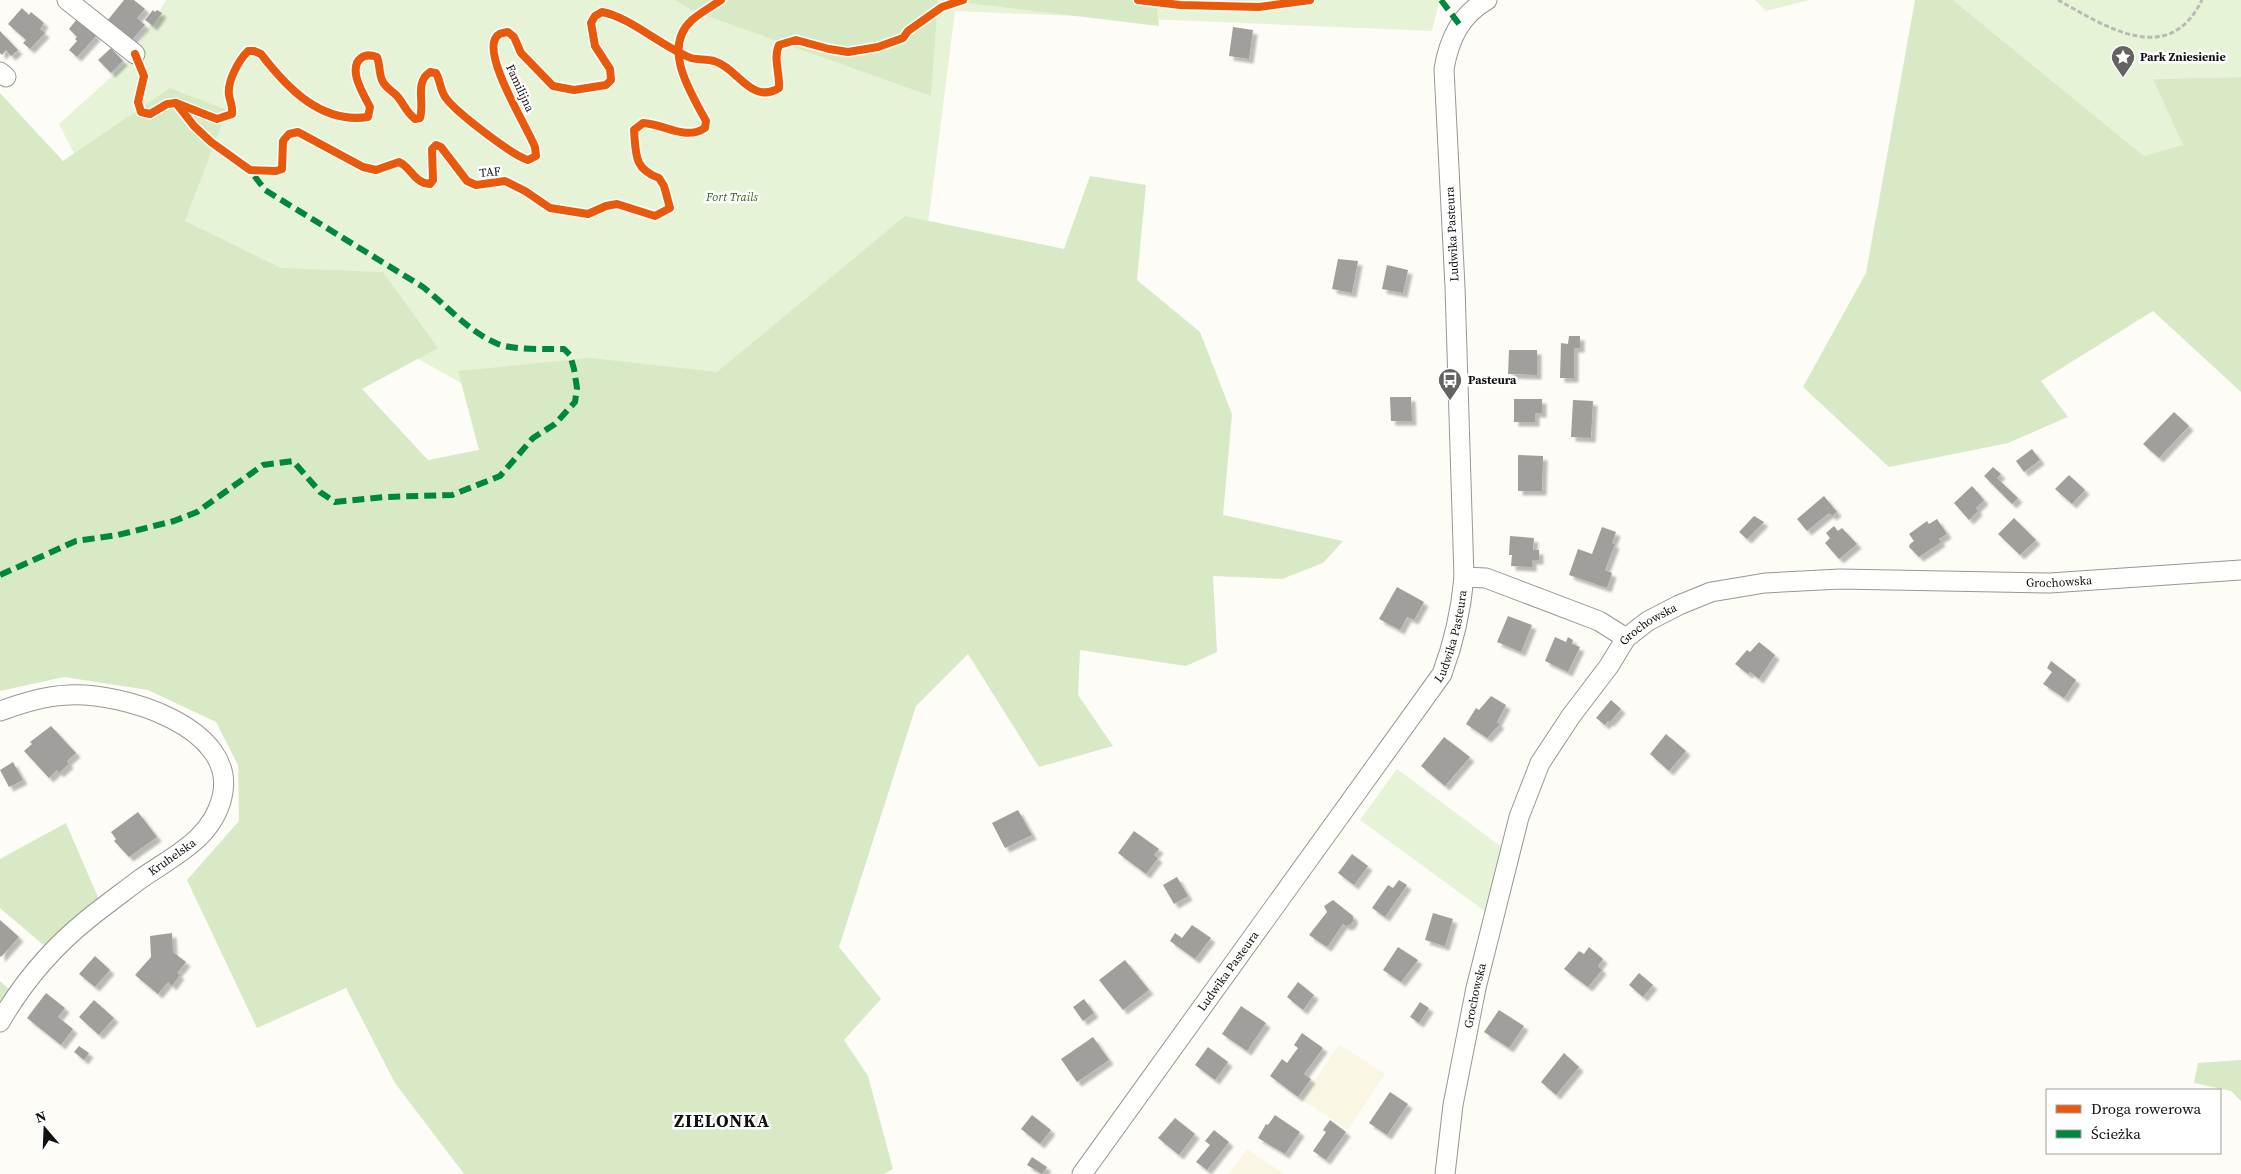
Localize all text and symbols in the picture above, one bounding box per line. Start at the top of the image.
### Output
place icon: Park Zniesienie [2110,44,2136,78]
place label: Park Zniesienie [2140,49,2226,65]
street label: Familijna [502,62,538,115]
street label: TAF [479,163,501,181]
street label: Ludwika Pasteura [1441,185,1462,282]
park label: Fort Trails [705,189,759,205]
bus stop icon: Pasteura [1437,367,1463,401]
place label: Pasteura [1468,372,1517,388]
street label: Grochowska [2026,572,2093,591]
street label: Ludwika Pasteura [1430,588,1471,686]
street label: Grochowska [1616,599,1680,648]
street label: Kruhelska [145,834,200,879]
street label: Ludwika Pasteura [1194,927,1263,1014]
street label: Grochowska [1460,961,1490,1030]
legend [2046,1089,2221,1154]
text: Droga rowerowa [2091,1098,2202,1119]
north arrow [20,1104,70,1154]
text: N [33,1106,49,1128]
district label: ZIELONKA [674,1108,770,1133]
text: Ścieżka [2091,1123,2141,1144]

